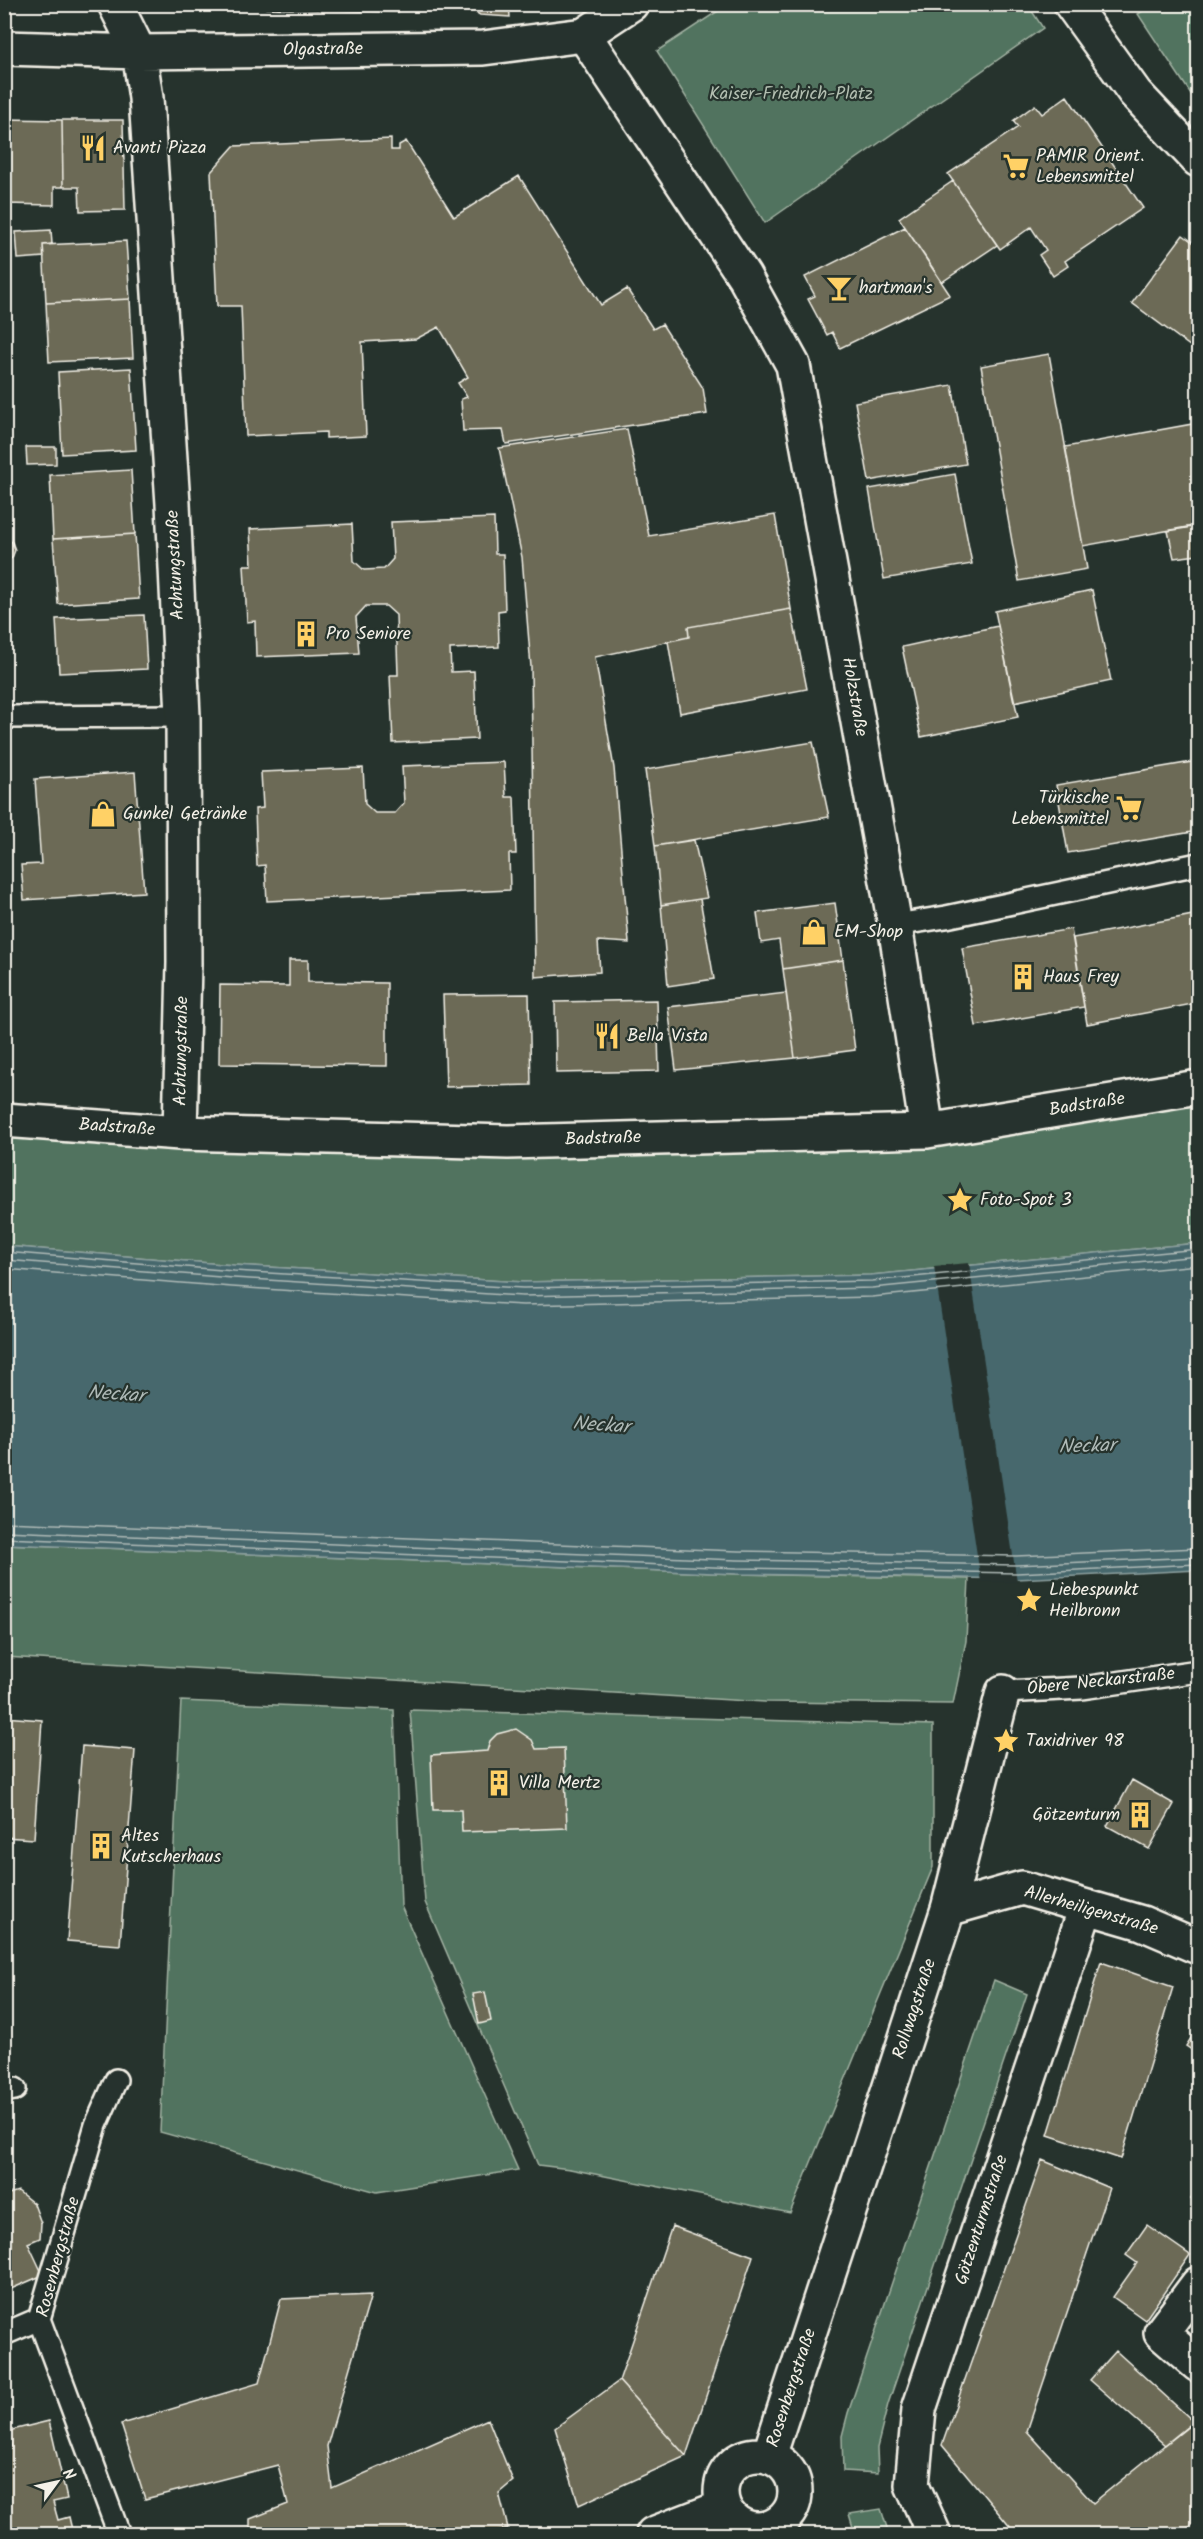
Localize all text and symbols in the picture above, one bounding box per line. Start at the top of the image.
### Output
street label: Olgastraße [283,35,363,65]
park label: Kaiser-Friedrich-Platz [709,80,873,109]
restaurant icon: Avanti Pizza [78,133,108,163]
place label: Avanti Pizza [113,134,206,163]
place label: PAMIR Orient. Lebensmittel [1036,142,1144,192]
supermarket icon: PAMIR Orient. Lebensmittel [1001,151,1031,181]
bar icon: hartman's [824,273,854,303]
place label: hartman's [859,274,933,303]
street label: Achtungstraße [159,509,193,621]
building icon: Pro Seniore [291,619,321,649]
place label: Pro Seniore [326,620,411,649]
street label: Holzstraße [833,655,875,739]
place label: Türkische Lebensmittel [1011,784,1110,834]
supermarket icon: Türkische Lebensmittel [1114,793,1144,823]
shop icon: Gunkel Getränke [88,799,118,829]
place label: Gunkel Getränke [123,800,247,829]
shop icon: EM-Shop [799,917,829,947]
place label: EM-Shop [834,918,903,947]
building icon: Haus Frey [1008,962,1038,992]
place label: Haus Frey [1043,963,1120,992]
street label: Achtungstraße [167,996,197,1106]
restaurant icon: Bella Vista [592,1021,622,1051]
place label: Bella Vista [627,1022,708,1051]
street label: Badstraße [1047,1085,1127,1125]
street label: Badstraße [78,1111,156,1145]
street label: Badstraße [564,1123,642,1155]
place icon: Foto-Spot 3 [945,1185,975,1215]
place label: Foto-Spot 3 [980,1186,1072,1215]
water label: Neckar [87,1377,150,1413]
water label: Neckar [572,1408,635,1444]
water label: Neckar [1058,1430,1120,1464]
place label: Liebespunkt Heilbronn [1049,1576,1140,1626]
place icon: Liebespunkt Heilbronn [1014,1585,1044,1615]
street label: Obere Neckarstraße [1026,1660,1176,1704]
place icon: Taxidriver 98 [991,1726,1021,1756]
place label: Taxidriver 98 [1026,1727,1124,1756]
building icon: Villa Mertz [484,1768,514,1798]
place label: Villa Mertz [519,1769,601,1798]
building icon: Götzenturm [1125,1800,1155,1830]
place label: Götzenturm [1032,1801,1120,1830]
place label: Altes Kutscherhaus [121,1822,221,1872]
building icon: Altes Kutscherhaus [86,1831,116,1861]
street label: Allerheiligenstraße [1020,1878,1162,1944]
street label: Rollwagstraße [885,1955,945,2063]
street label: Götzenturmstraße [947,2151,1017,2289]
street label: Rosenbergstraße [29,2193,89,2321]
street label: Rosenbergstraße [759,2325,825,2451]
north arrow [27,2452,87,2512]
text: N [55,2464,82,2486]

